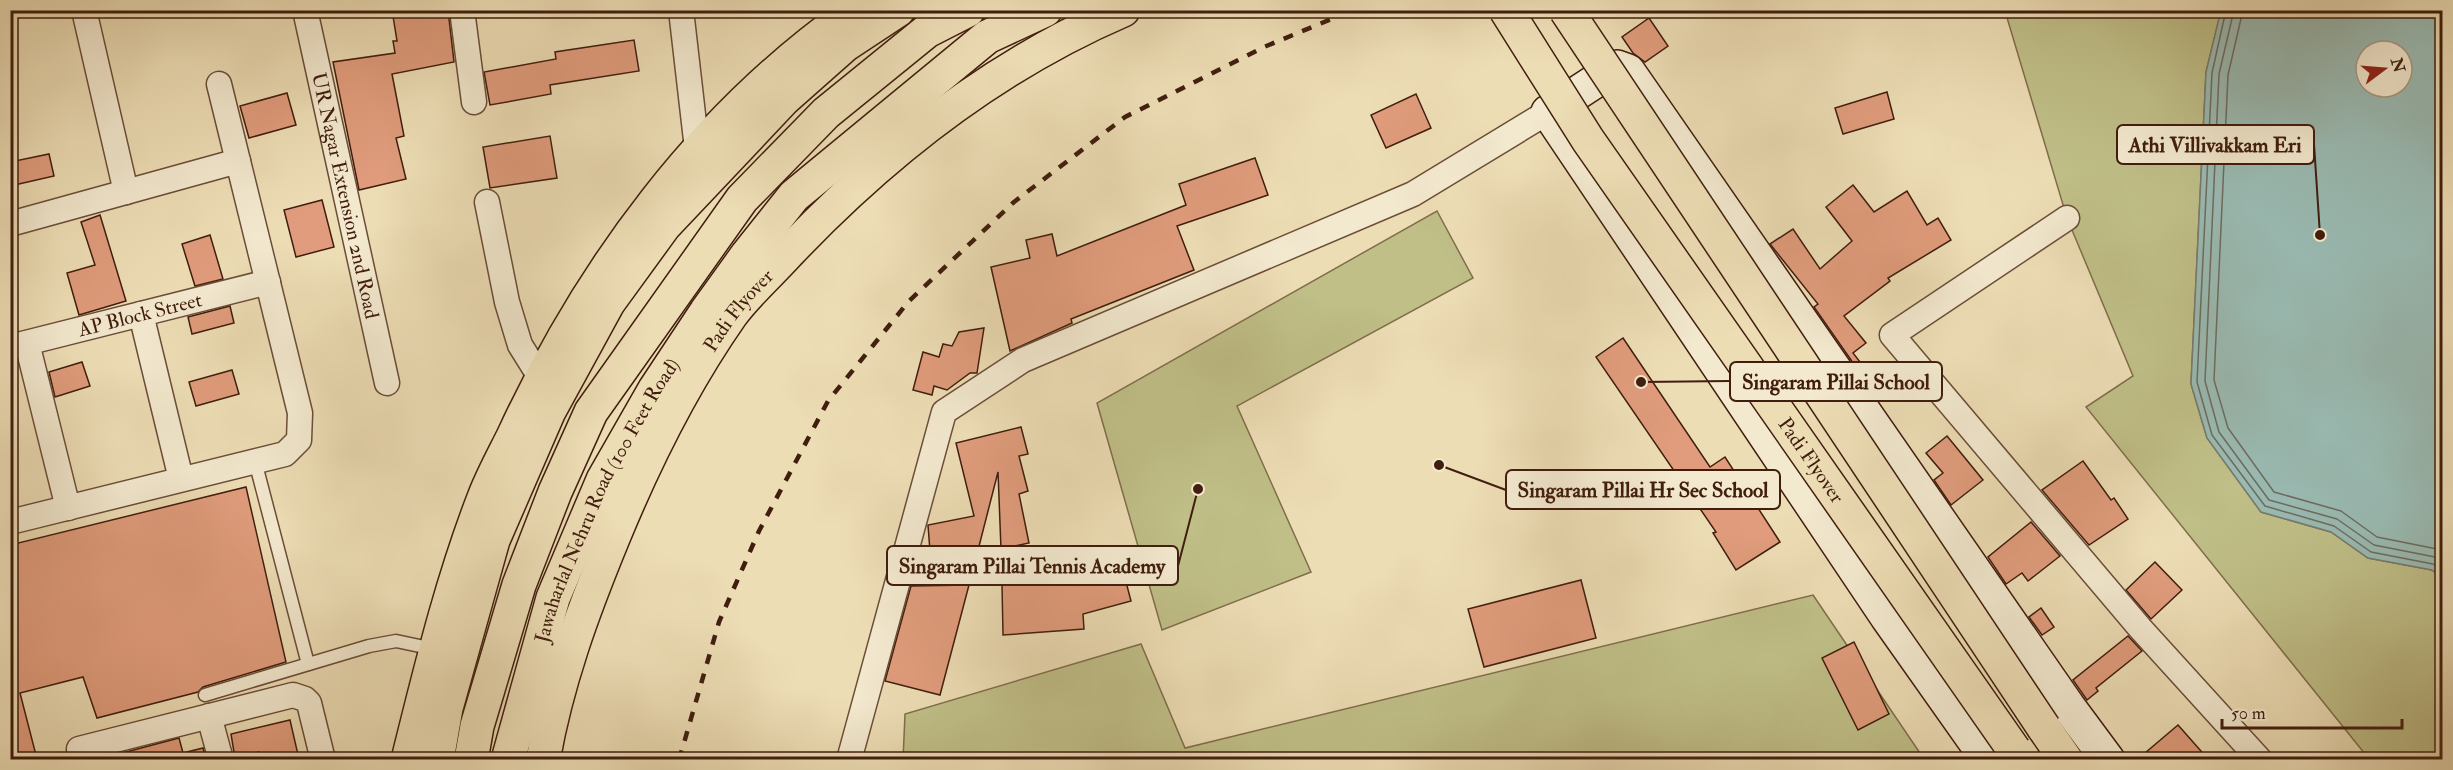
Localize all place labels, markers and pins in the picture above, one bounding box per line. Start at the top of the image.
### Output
callout: Athi Villivakkam Eri [2117,125,2314,164]
callout: Singaram Pillai School [1730,362,1942,401]
callout: Singaram Pillai Hr Sec School [1506,470,1780,509]
callout: Singaram Pillai Tennis Academy [887,546,1178,585]

